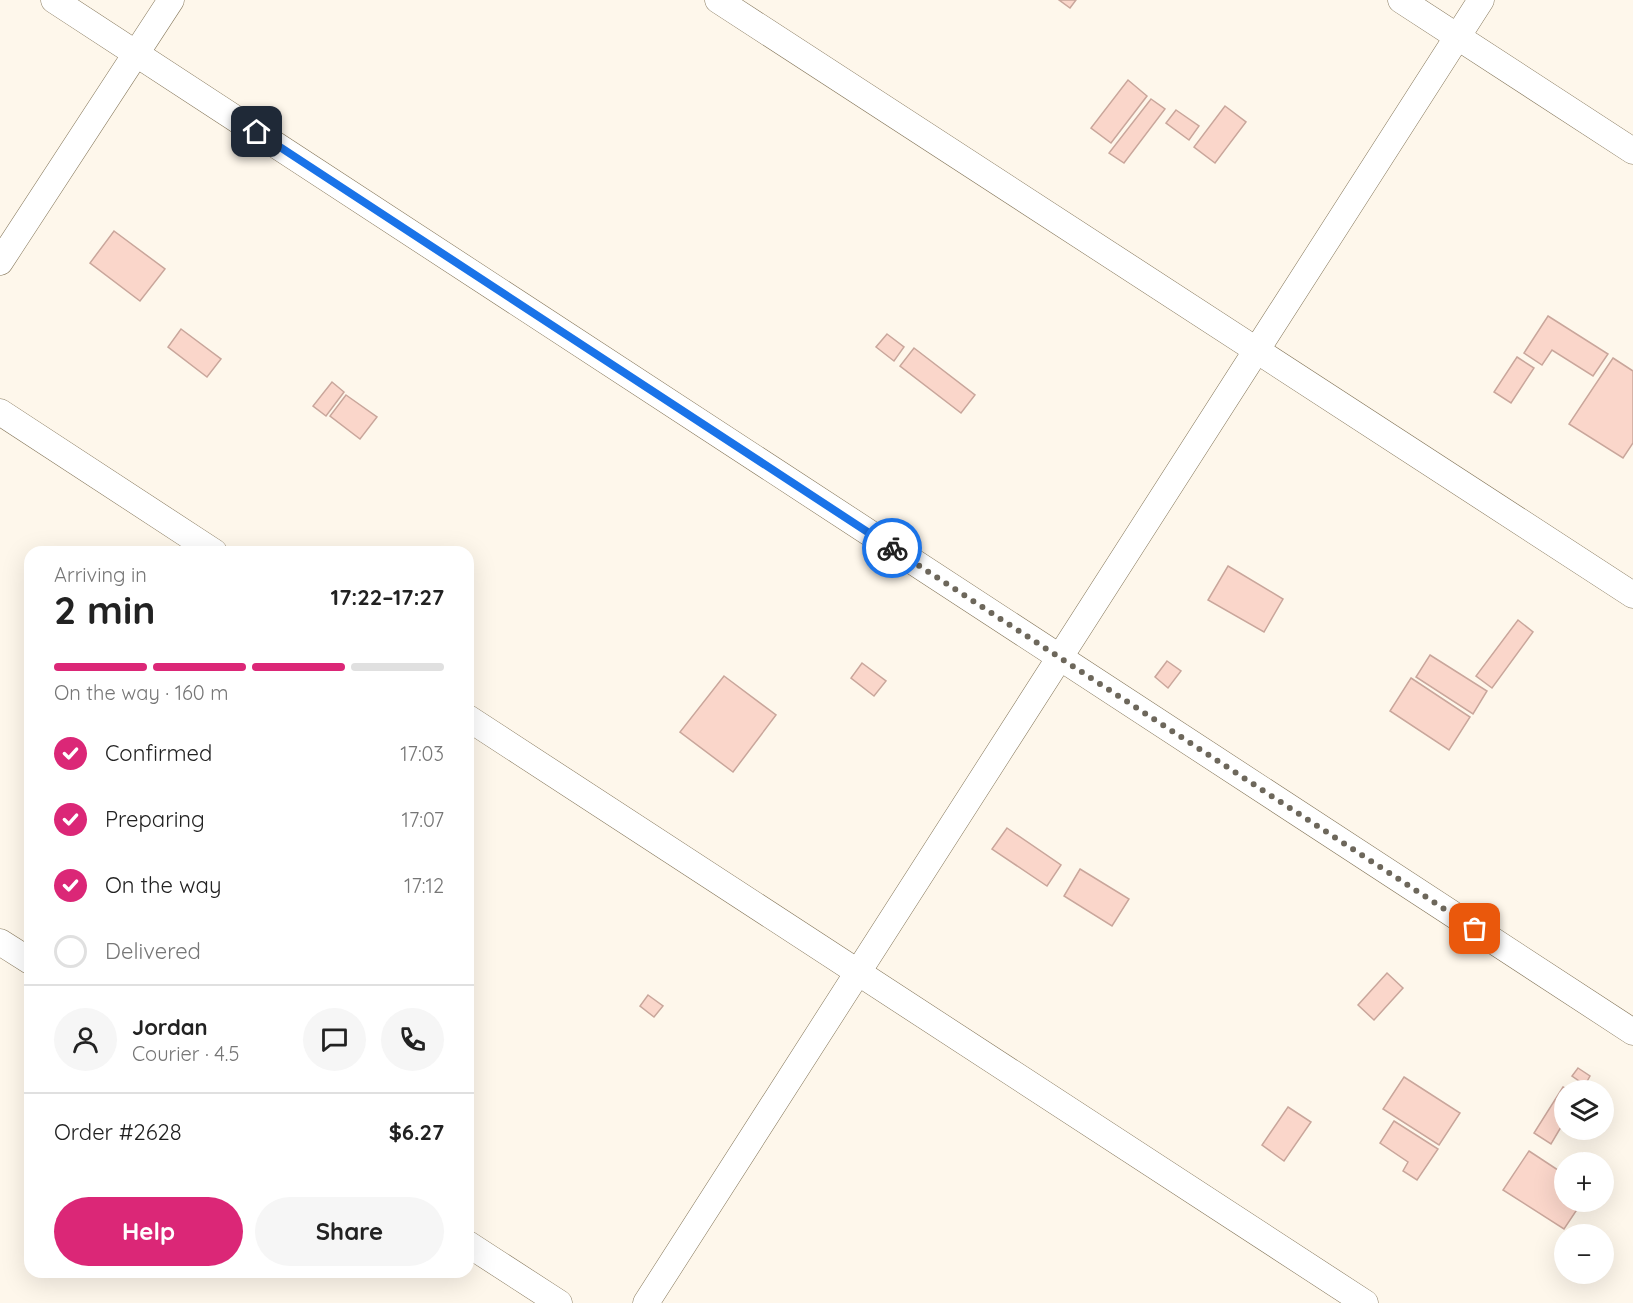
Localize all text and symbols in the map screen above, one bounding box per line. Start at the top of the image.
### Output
pin [231,106,282,157]
icon: home [240,115,273,148]
courier [862,518,922,578]
icon: bike [876,532,909,565]
text: Arriving in [54,562,147,587]
text: 17:22–17:27 [331,583,444,611]
text: 2 min [54,585,156,634]
text: On the way · 160 m [54,680,228,705]
icon: check [54,737,87,770]
text: Confirmed [105,739,212,767]
text: 17:03 [400,741,444,766]
icon: check [54,803,87,836]
text: Preparing [105,805,205,833]
text: 17:07 [402,807,444,832]
icon: check [54,869,87,902]
text: On the way [105,871,221,899]
text: 17:12 [404,873,444,898]
pin [1449,903,1500,954]
icon: bag [1458,912,1491,945]
text: Delivered [105,937,201,965]
button: person [54,1008,117,1071]
button: chat [303,1008,366,1071]
button: phone [381,1008,444,1071]
text: Jordan [132,1013,208,1041]
text: Courier · 4.5 [132,1041,239,1066]
map controls [1554,1080,1614,1284]
button: layers [1554,1080,1614,1140]
text: Order #2628 [54,1118,182,1146]
text: $6.27 [389,1118,444,1146]
button: + [1554,1152,1614,1212]
button: Help [54,1197,243,1266]
button: Share [255,1197,444,1266]
button: − [1554,1224,1614,1284]

